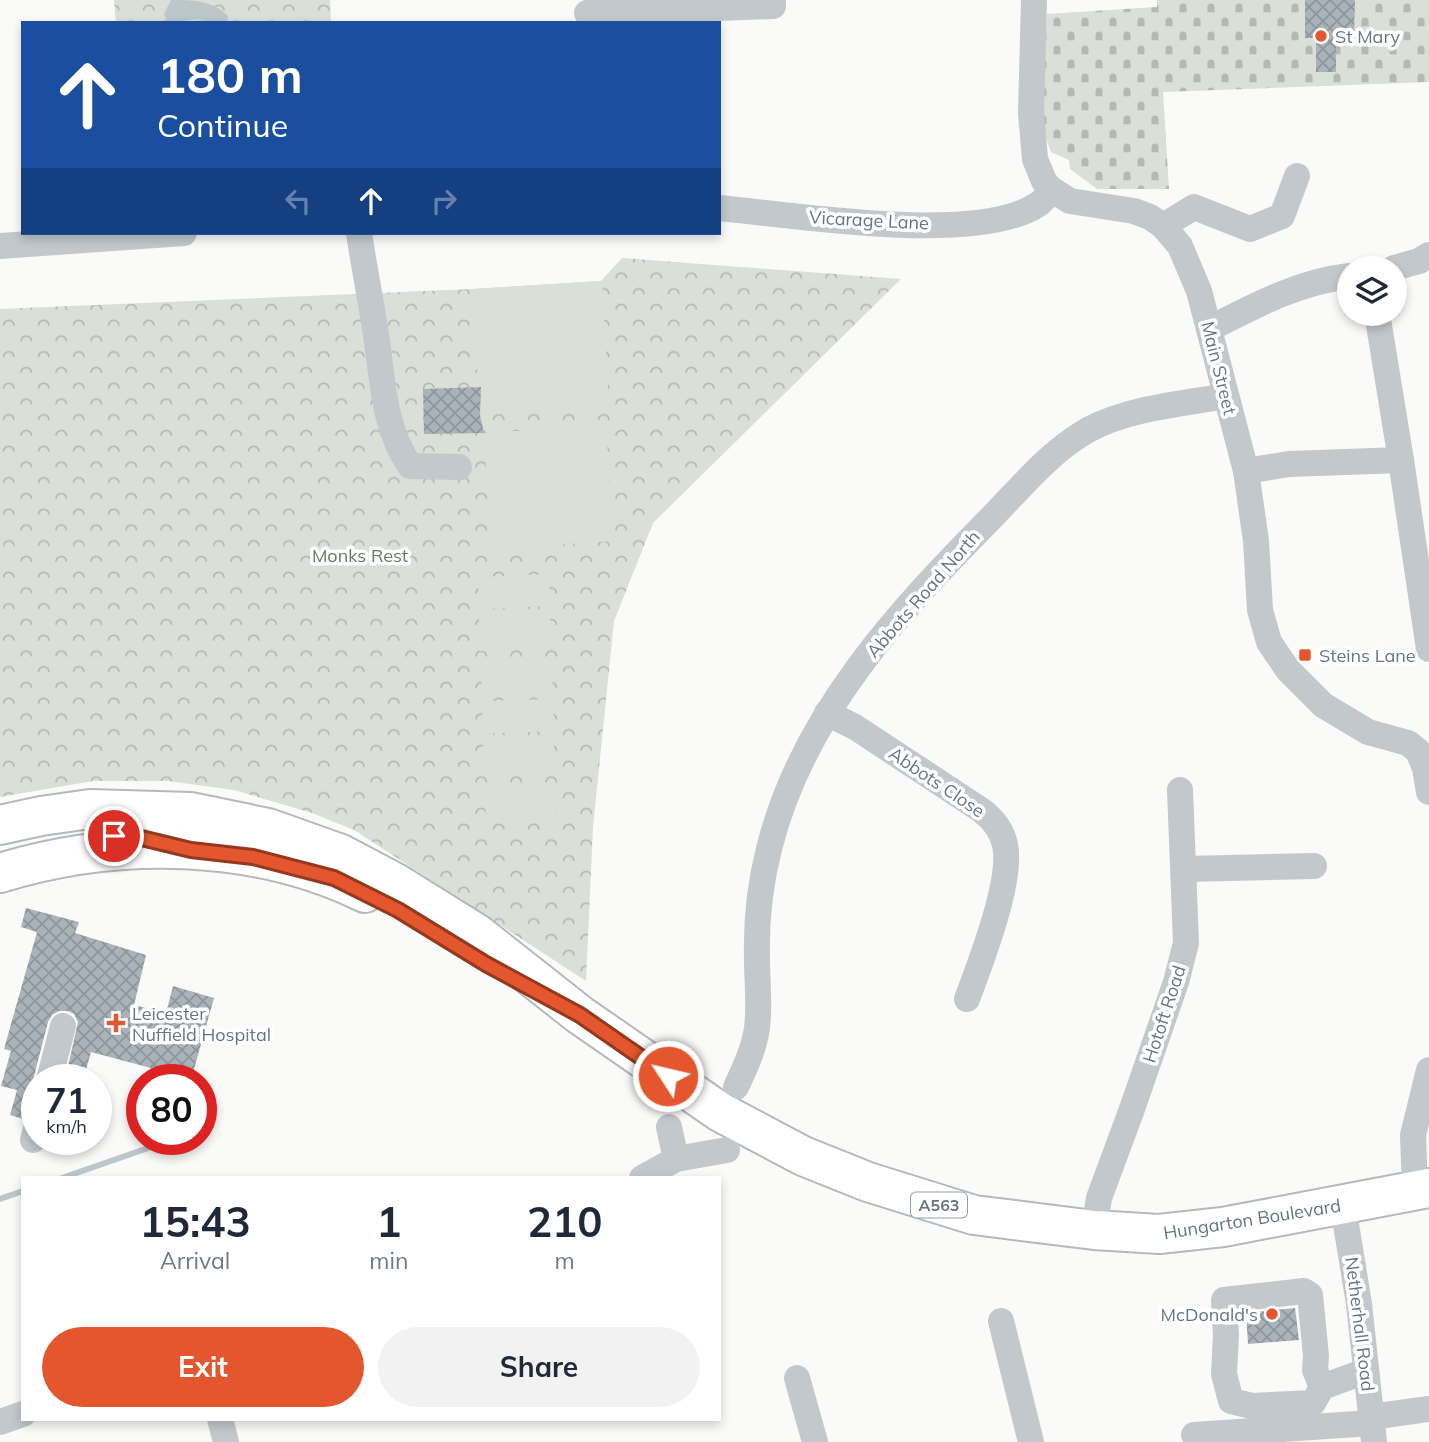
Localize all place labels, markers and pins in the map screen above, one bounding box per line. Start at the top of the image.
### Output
place label: St Mary [1335,25,1400,48]
marker: St Mary [1313,28,1329,44]
place label: Steins Lane [1319,644,1416,667]
marker: Steins Lane [1297,647,1313,663]
pin [84,806,144,866]
place label: Leicester Nuffield Hospital [132,1002,271,1046]
marker: Leicester Nuffield Hospital [106,1013,126,1033]
place label: McDonald's [1161,1303,1258,1326]
marker: McDonald's [1264,1306,1280,1322]

